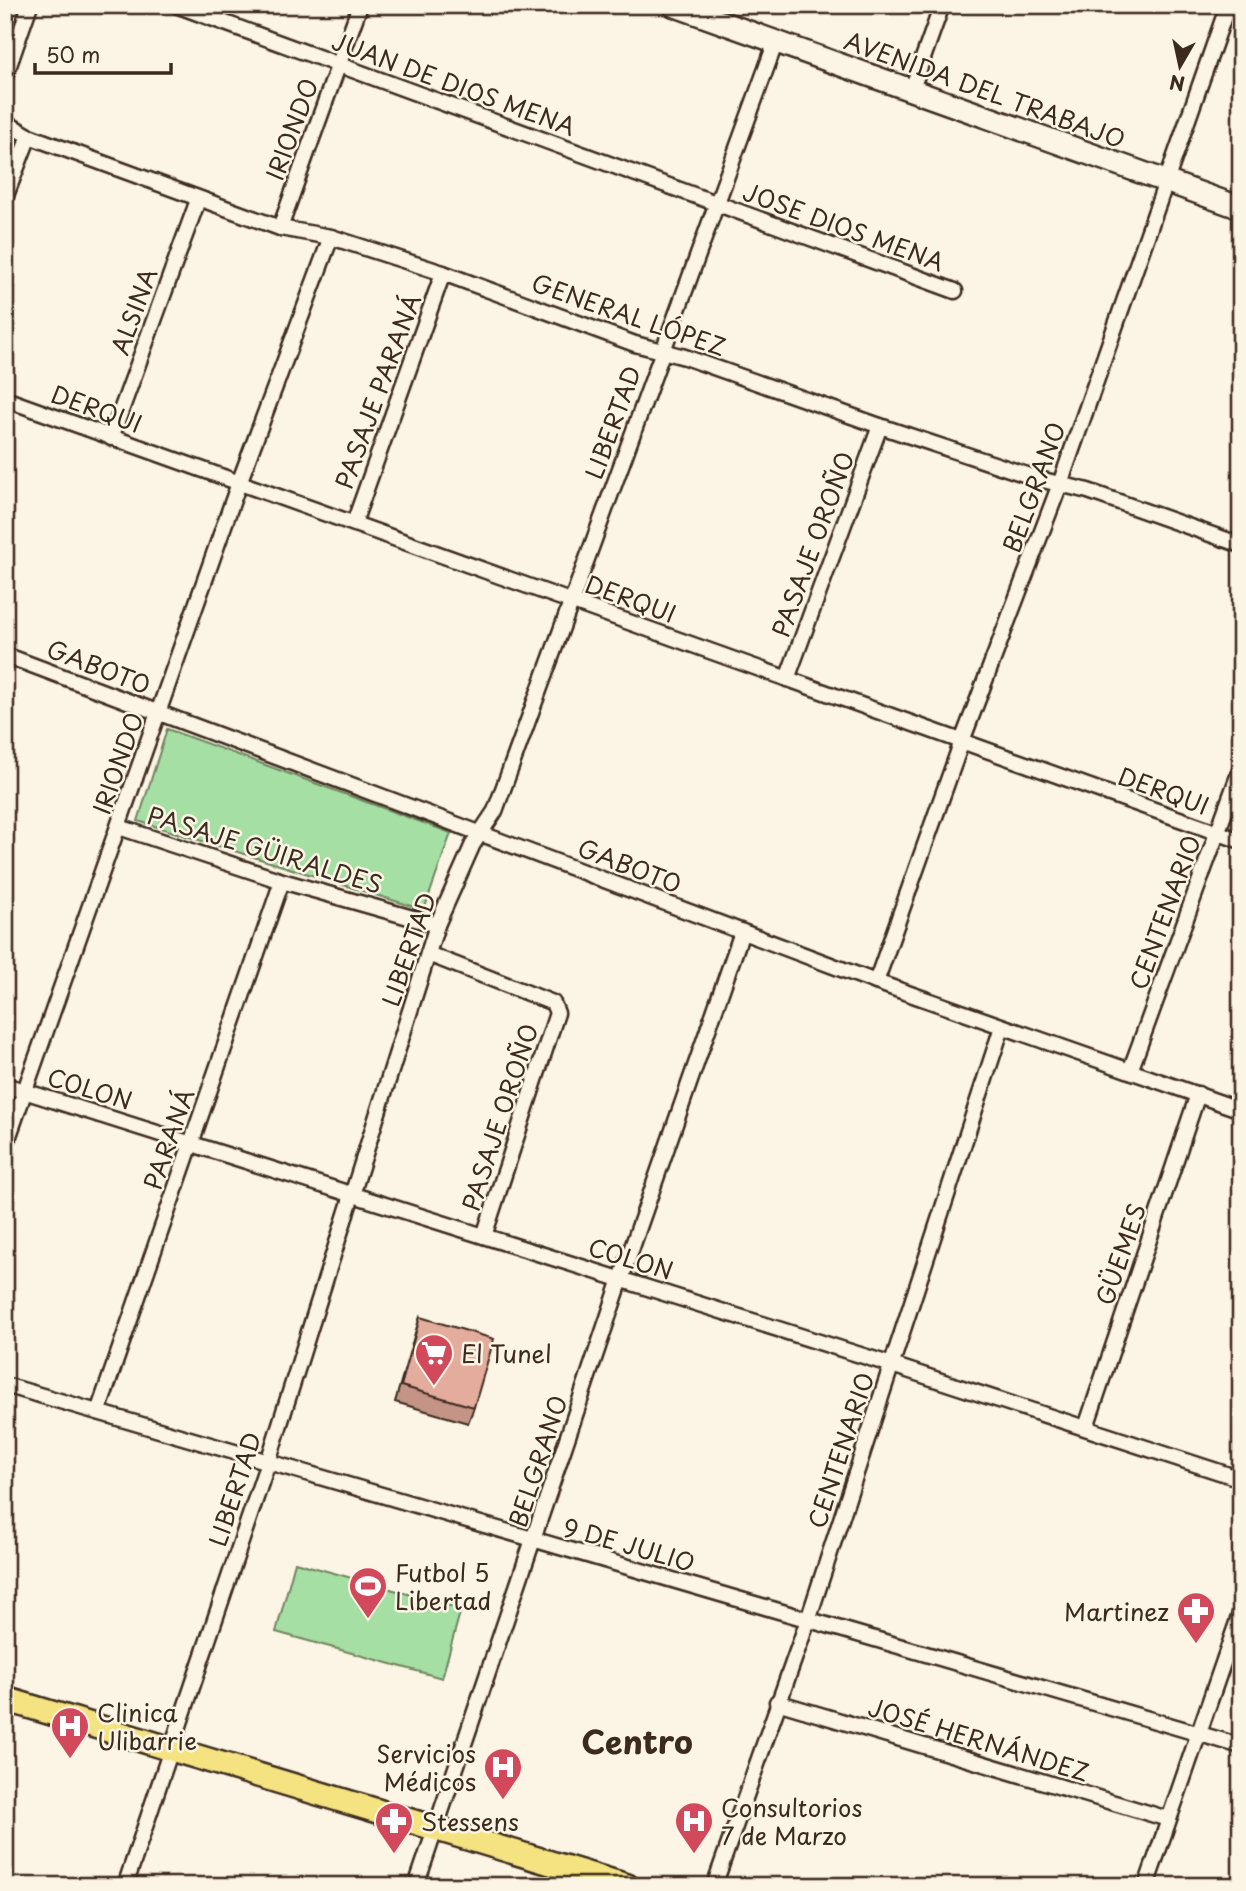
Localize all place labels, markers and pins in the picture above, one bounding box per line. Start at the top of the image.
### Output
supermarket icon: El Tunel [413,1332,455,1387]
place label: El Tunel [461,1335,552,1371]
place label: Futbol 5 Libertad [395,1554,491,1618]
sports icon: Futbol 5 Libertad [347,1565,389,1620]
pharmacy icon: Martinez [1175,1590,1217,1645]
place label: Martinez [1064,1593,1169,1629]
place label: Clinica Ulibarrie [97,1694,197,1758]
hospital icon: Clinica Ulibarrie [49,1705,91,1760]
place label: Servicios Médicos [376,1735,476,1799]
hospital icon: Servicios Médicos [482,1746,524,1801]
place label: Consultorios 7 de Marzo [721,1789,862,1853]
pharmacy icon: Stessens [373,1800,415,1855]
hospital icon: Consultorios 7 de Marzo [673,1800,715,1855]
place label: Stessens [421,1803,519,1839]

